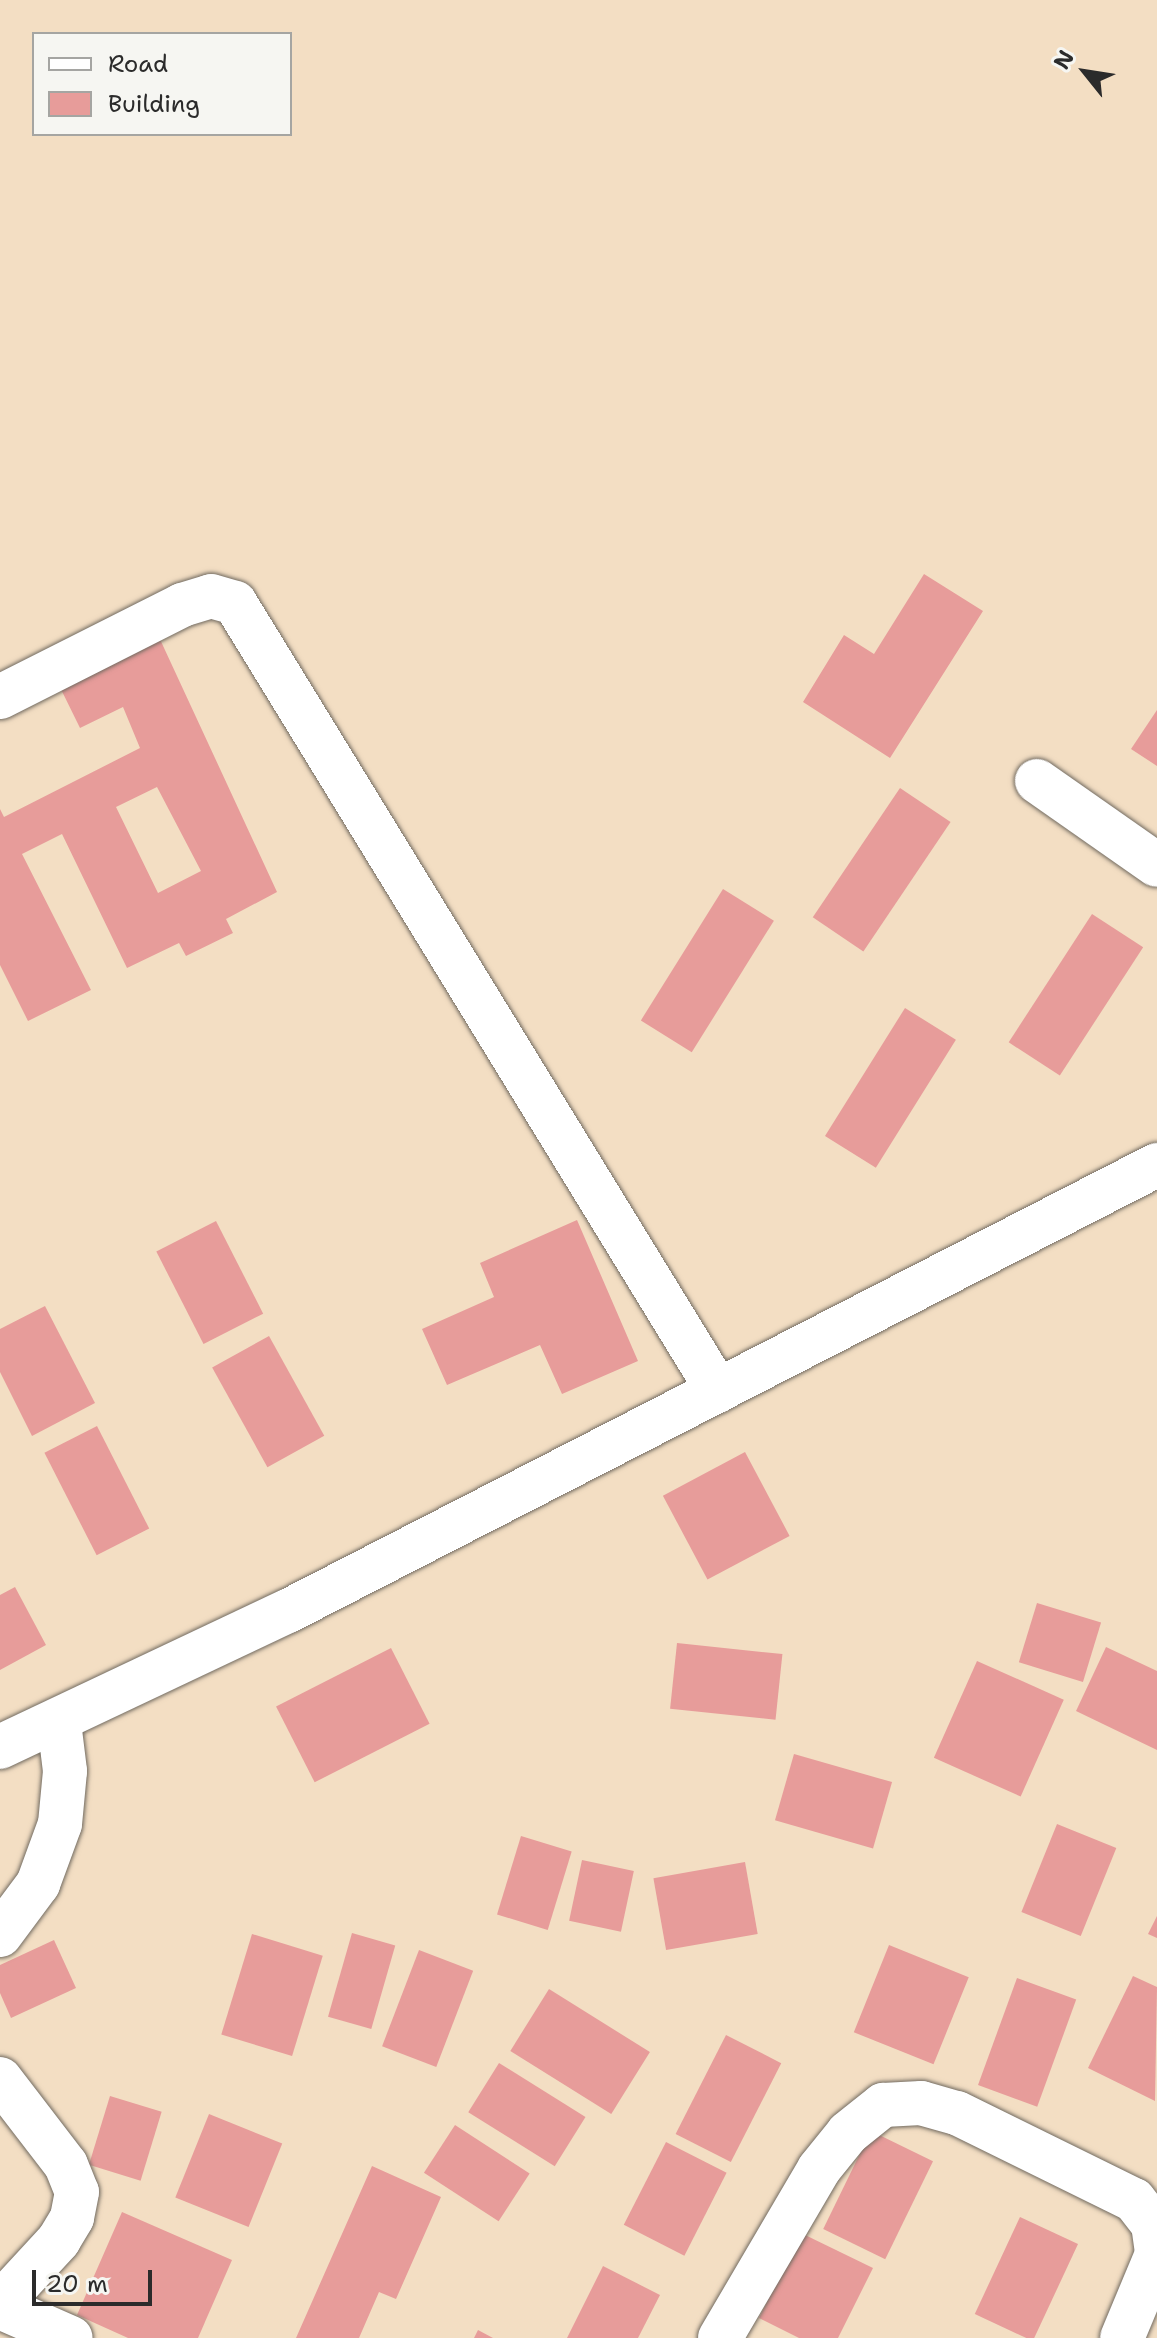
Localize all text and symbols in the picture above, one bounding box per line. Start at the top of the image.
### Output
legend [32,32,292,136]
north arrow [1045,32,1125,112]
text: N [1047,45,1081,75]
text: Road [108,48,168,80]
text: Building [108,88,200,120]
scale bar [36,2254,156,2304]
text: 20 m [46,2268,108,2300]

